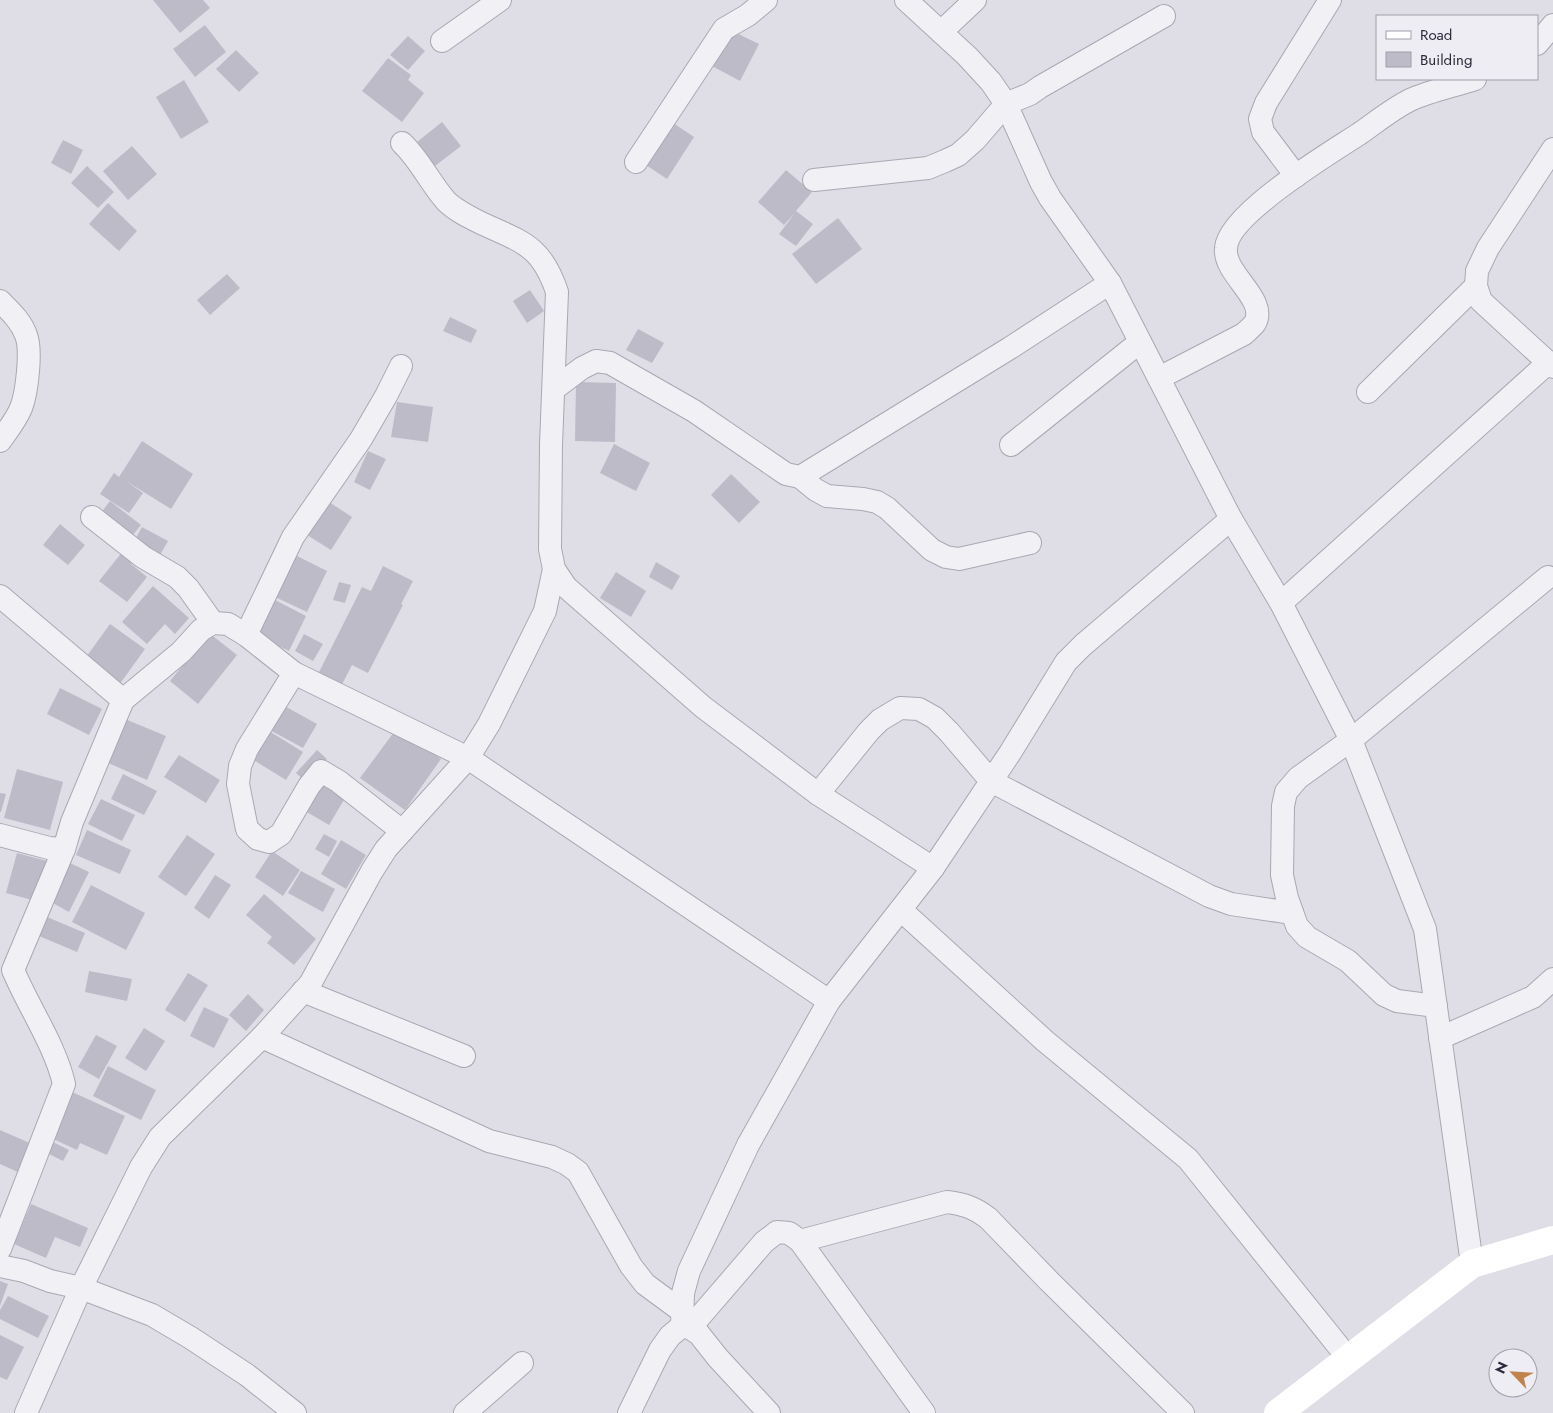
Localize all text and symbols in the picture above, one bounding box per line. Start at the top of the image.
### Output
legend [1376,15,1538,80]
text: Road [1420,24,1452,46]
text: Building [1420,49,1472,71]
north arrow [1488,1348,1538,1398]
text: N [1490,1358,1513,1377]

